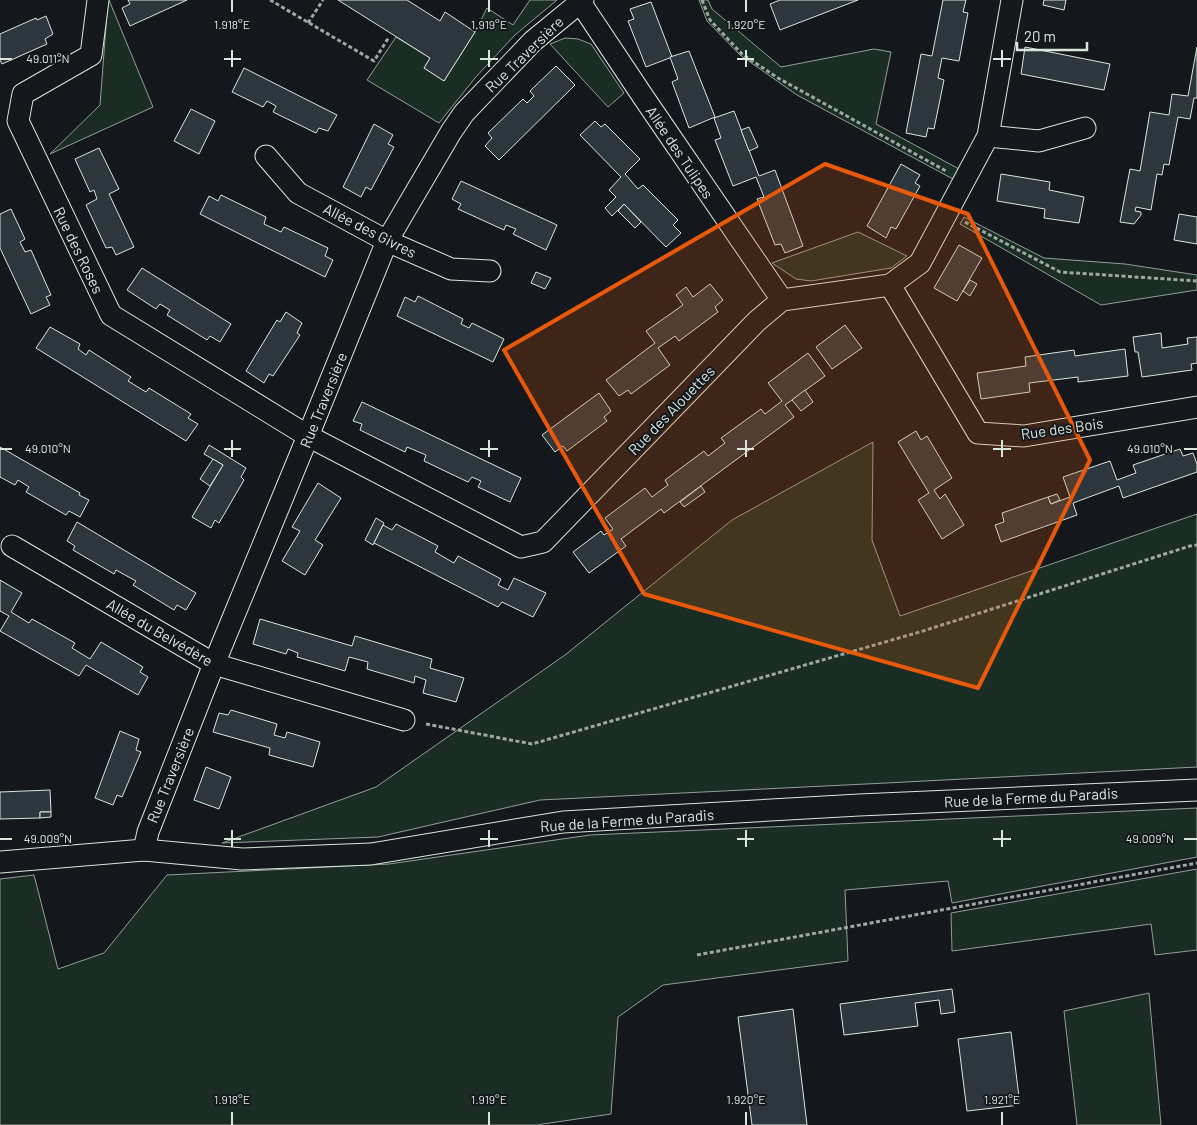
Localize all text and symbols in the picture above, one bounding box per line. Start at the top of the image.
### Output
street label: Rue Traversière [481,12,567,96]
text: 1.918°E [214,17,250,31]
text: 1.919°E [471,17,507,31]
text: 1.920°E [727,17,765,31]
scale bar [1017,20,1087,52]
text: 20 m [1024,27,1056,45]
text: 49.011°N [26,51,70,65]
street label: Allée des Tulipes [642,102,718,202]
street label: Allée des Givres [321,199,419,261]
street label: Rue des Roses [50,204,108,296]
street label: Rue Traversière [296,349,350,450]
street label: Rue des Alouettes [624,362,718,458]
street label: Rue des Bois [1020,413,1104,443]
text: 49.010°N [25,441,71,455]
text: 49.010°N [1127,441,1173,455]
street label: Allée du Belvédère [104,594,216,670]
street label: Rue Traversière [143,724,197,825]
street label: Rue de la Ferme du Paradis [944,783,1118,811]
street label: Rue de la Ferme du Paradis [539,805,715,835]
text: 49.009°N [24,831,72,845]
text: 49.009°N [1126,831,1174,845]
text: 1.918°E [214,1092,250,1106]
text: 1.919°E [471,1092,507,1106]
text: 1.920°E [727,1092,765,1106]
text: 1.921°E [984,1092,1020,1106]

